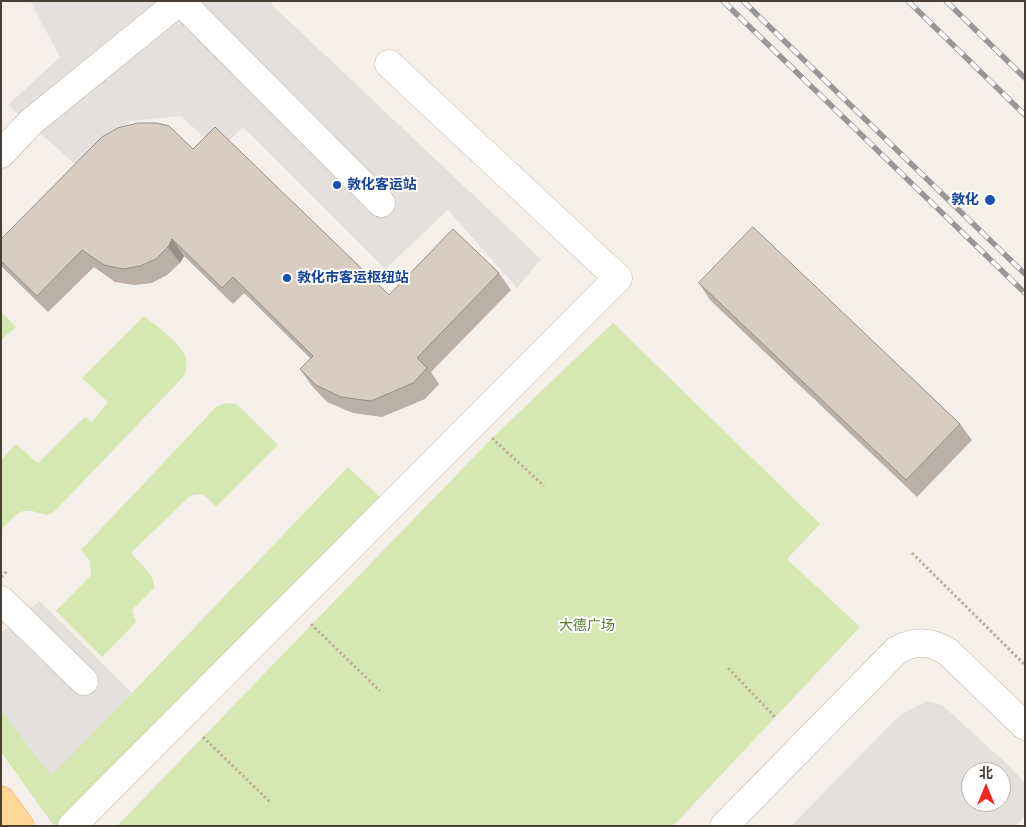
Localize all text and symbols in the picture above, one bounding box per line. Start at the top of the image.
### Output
place label: 敦化客运站 [347,177,417,193]
marker: 敦化客运站 [331,179,343,191]
place label: 敦化 [951,192,979,208]
marker: 敦化 [983,193,997,207]
place label: 敦化市客运枢纽站 [297,270,409,286]
marker: 敦化市客运枢纽站 [281,272,293,284]
park label: 大德广场 [559,618,615,634]
north arrow [961,762,1011,812]
text: 北 [979,764,993,782]

